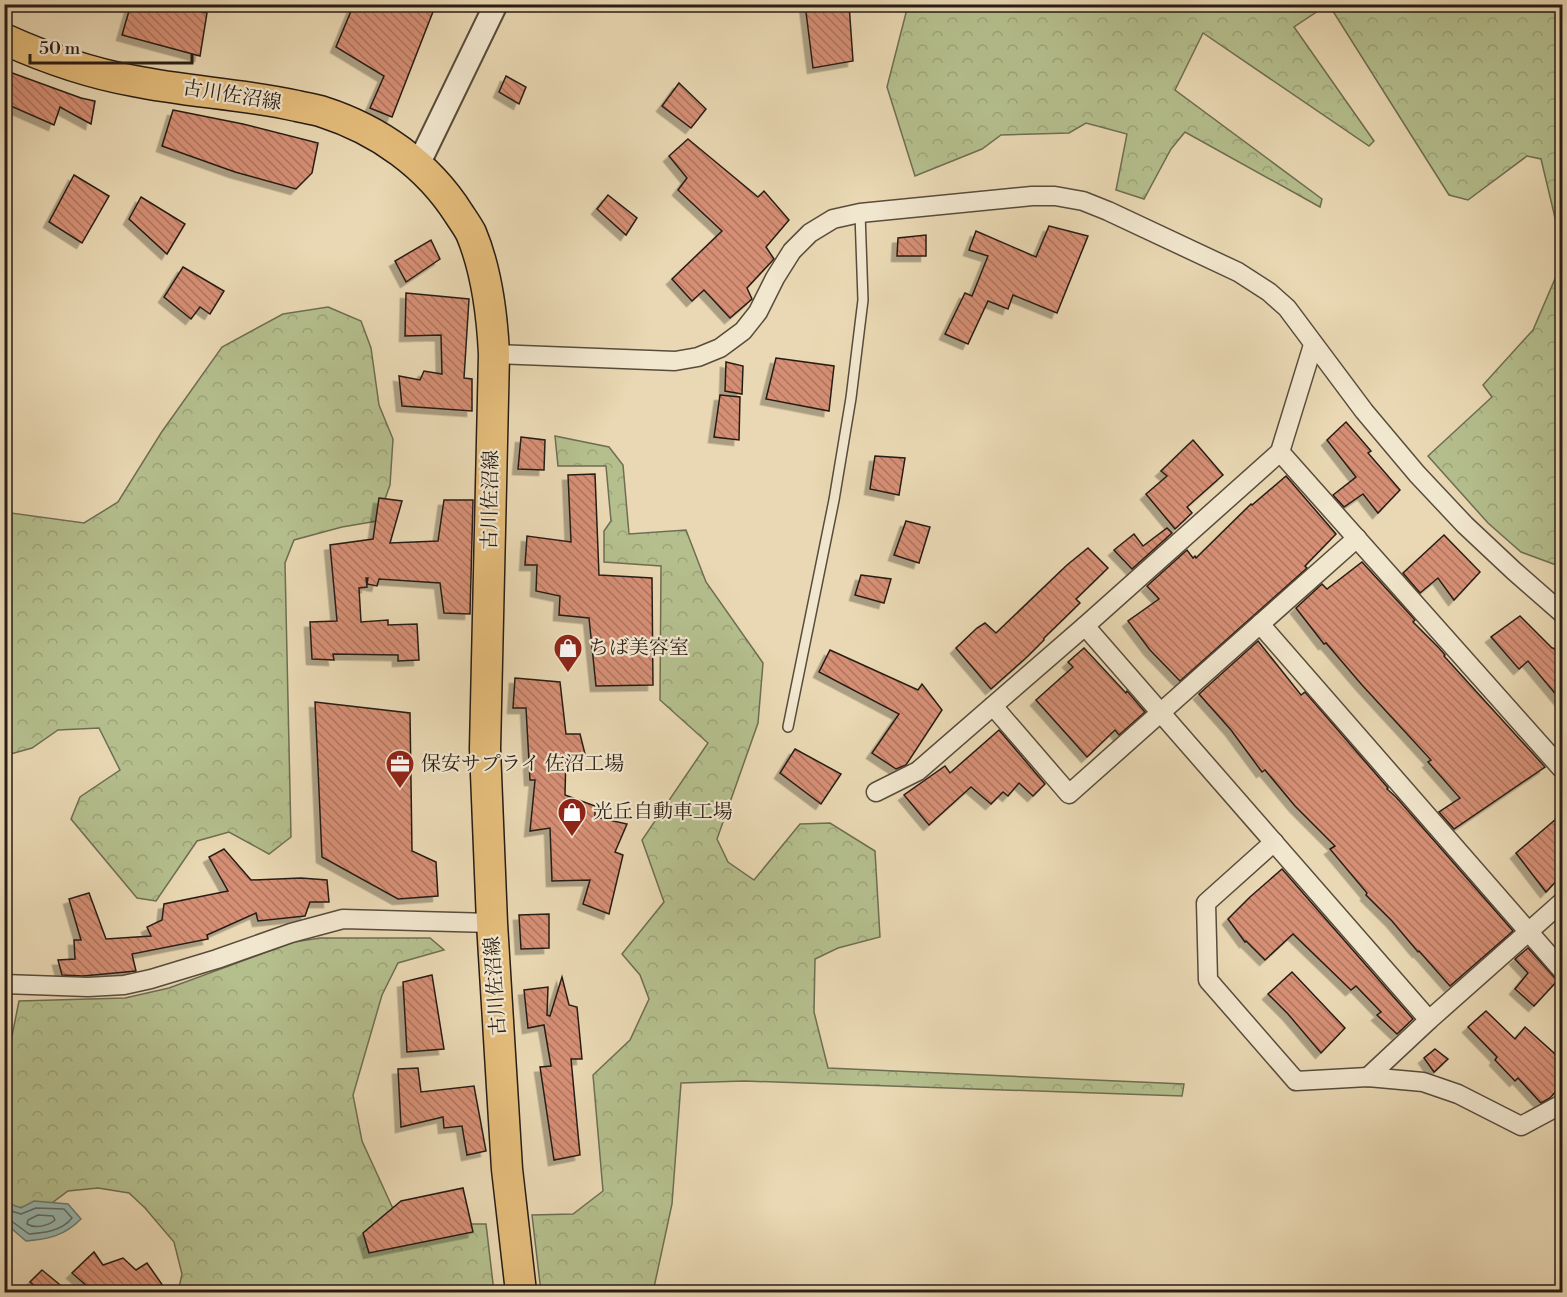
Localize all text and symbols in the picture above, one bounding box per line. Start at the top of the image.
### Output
scale bar [30,27,192,65]
text: 50 m [39,37,81,60]
street label: 古川佐沼線 [181,76,283,116]
street label: 古川佐沼線 [478,450,504,550]
shop icon: ちば美容室 [552,632,584,674]
place label: ちば美容室 [589,636,689,661]
office icon: 保安サプライ 佐沼工場 [384,748,416,790]
place label: 保安サプライ 佐沼工場 [421,752,625,777]
shop icon: 光丘自動車工場 [556,796,588,838]
place label: 光丘自動車工場 [593,800,733,825]
street label: 古川佐沼線 [480,935,512,1037]

